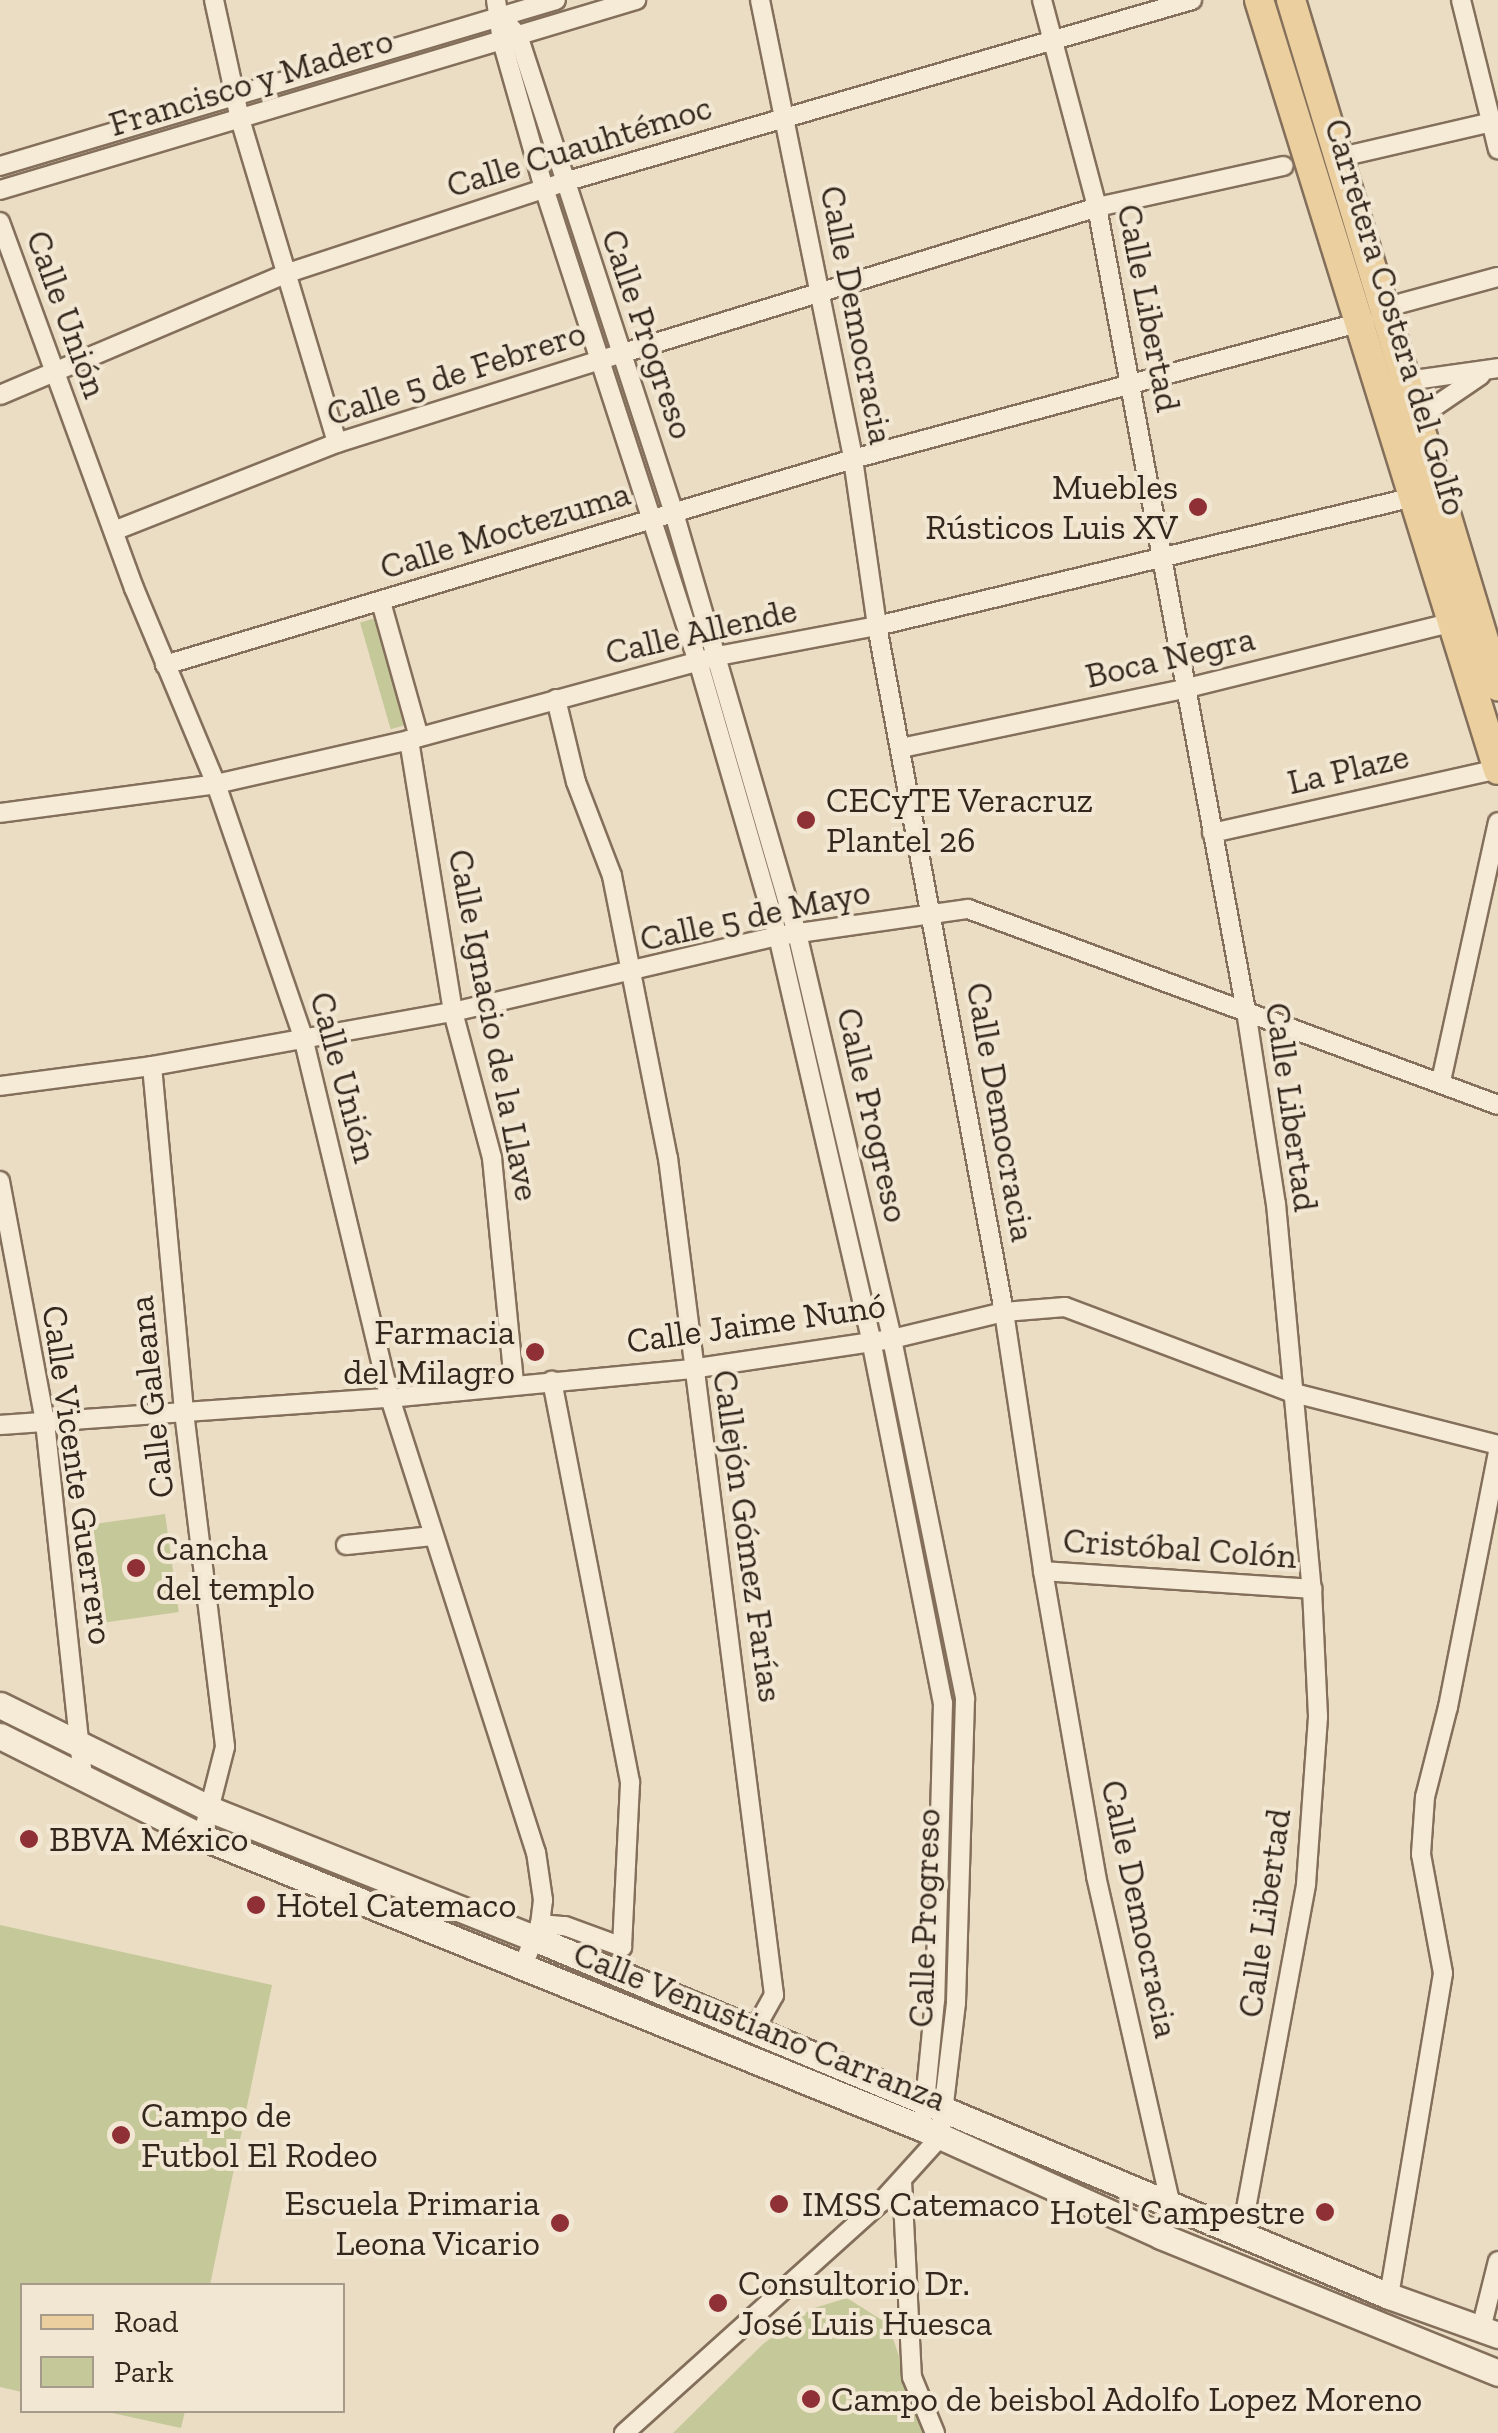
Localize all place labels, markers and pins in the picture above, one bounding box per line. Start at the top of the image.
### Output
place label: Muebles Rústicos Luis XV [925,466,1178,548]
marker: Muebles Rústicos Luis XV [1187,496,1209,518]
place label: CECyTE Veracruz Plantel 26 [826,779,1094,861]
marker: CECyTE Veracruz Plantel 26 [795,809,817,831]
place label: Farmacia del Milagro [343,1311,515,1393]
marker: Farmacia del Milagro [524,1341,546,1363]
place label: Cancha del templo [156,1527,315,1609]
marker: Cancha del templo [125,1557,147,1579]
place label: BBVA México [49,1818,250,1860]
marker: BBVA México [18,1828,40,1850]
place label: Hotel Catemaco [276,1884,516,1926]
marker: Hotel Catemaco [245,1894,267,1916]
place label: Campo de Futbol El Rodeo [141,2094,378,2176]
marker: Campo de Futbol El Rodeo [110,2124,132,2146]
place label: Escuela Primaria Leona Vicario [285,2182,540,2264]
place label: IMSS Catemaco [802,2183,1040,2225]
marker: IMSS Catemaco [766,2191,792,2217]
place label: Hotel Campestre [1050,2191,1305,2233]
marker: Hotel Campestre [1314,2201,1336,2223]
marker: Escuela Primaria Leona Vicario [549,2212,571,2234]
place label: Consultorio Dr. José Luis Huesca [738,2262,992,2344]
marker: Consultorio Dr. José Luis Huesca [707,2292,729,2314]
place label: Campo de beisbol Adolfo Lopez Moreno [831,2378,1423,2420]
marker: Campo de beisbol Adolfo Lopez Moreno [800,2388,822,2410]

